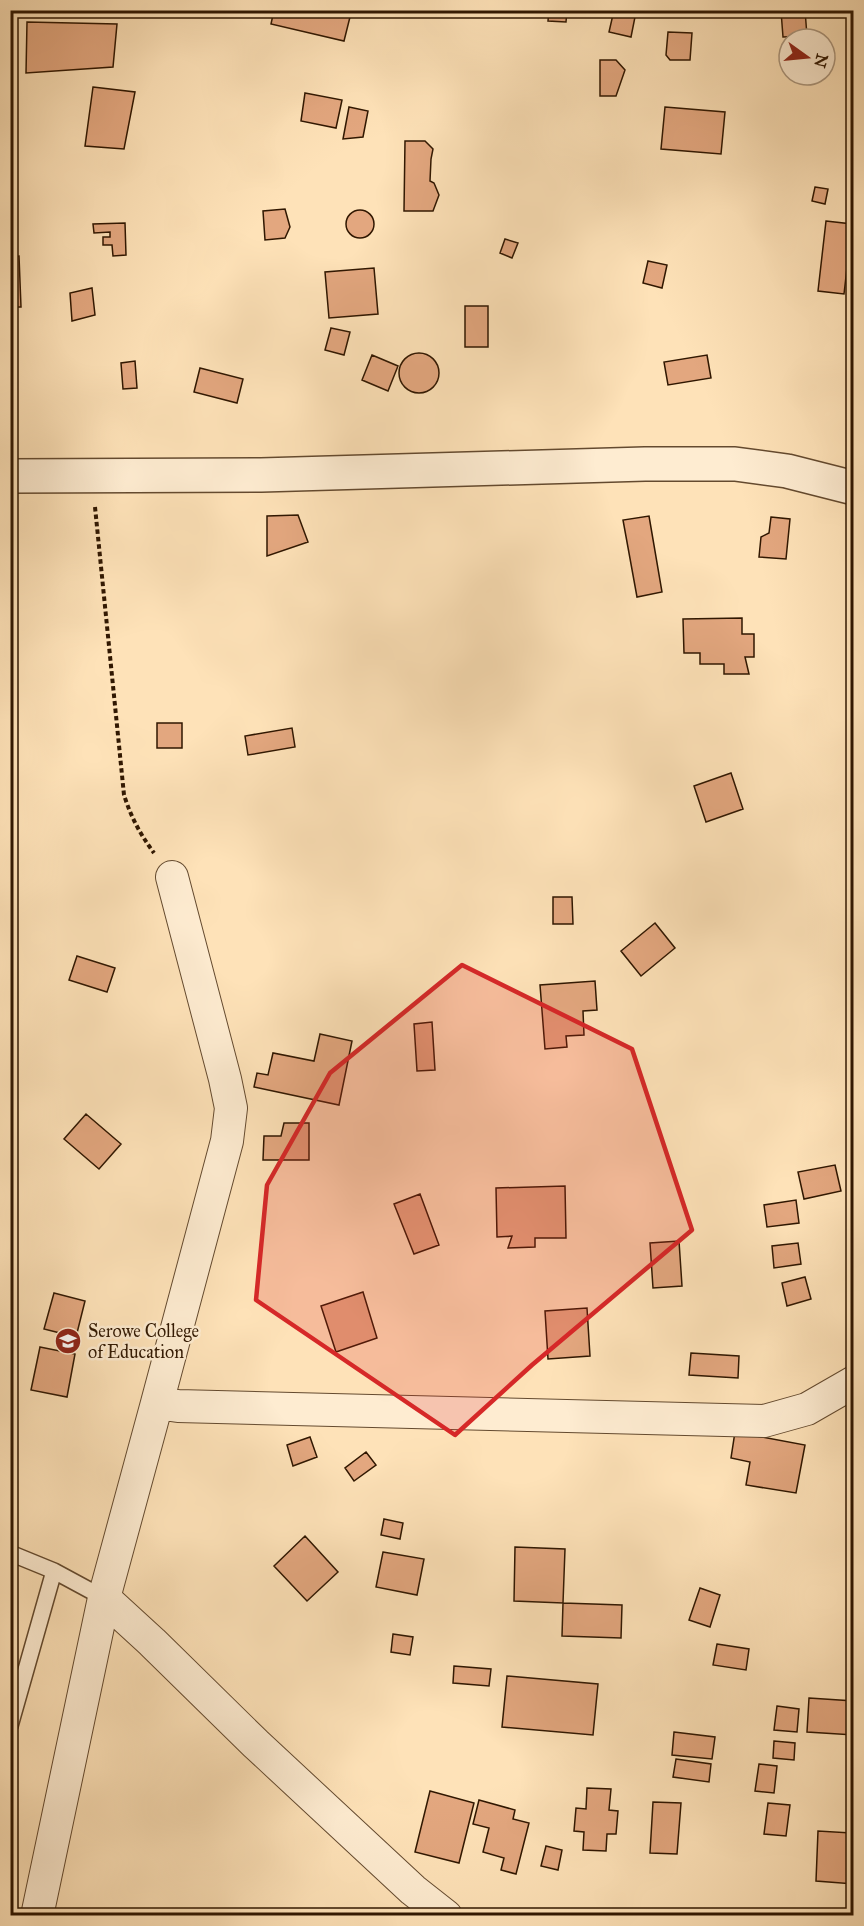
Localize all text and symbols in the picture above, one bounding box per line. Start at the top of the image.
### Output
north arrow [777,27,837,87]
text: N [810,52,832,70]
place label: Serowe College of Education [88,1320,199,1363]
school or university icon: Serowe College of Education [53,1326,83,1356]

